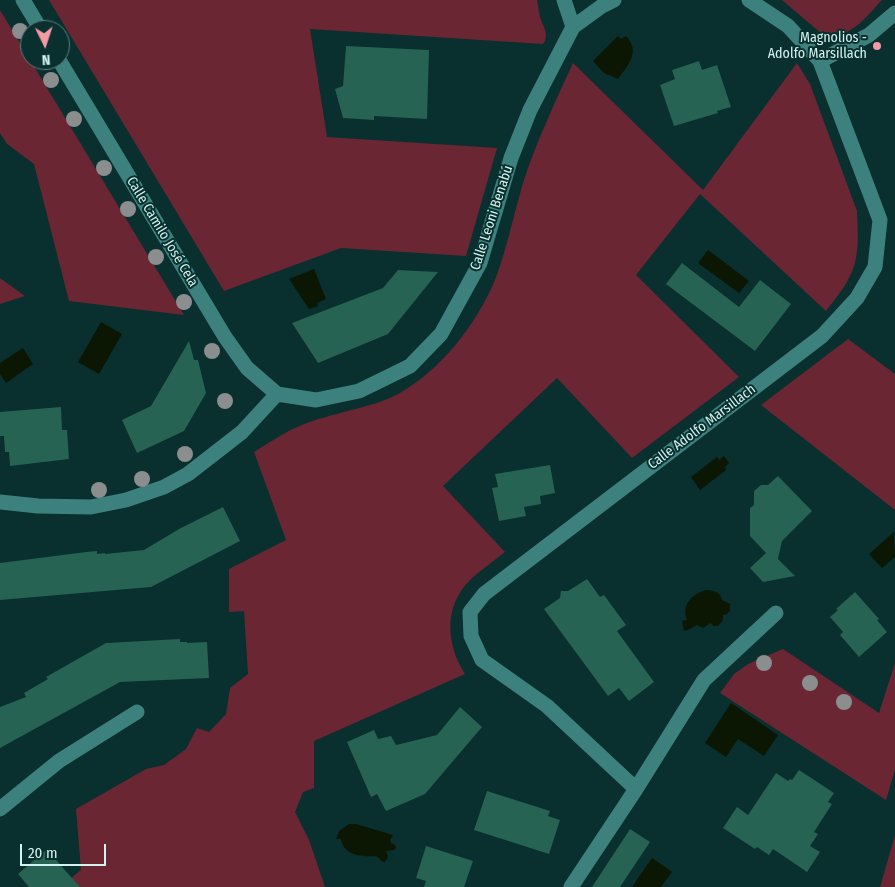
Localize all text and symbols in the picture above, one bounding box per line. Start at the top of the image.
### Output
north arrow [20,20,70,70]
place label: Magnolios - Adolfo Marsillach [768,30,867,62]
marker: Magnolios - Adolfo Marsillach [871,40,883,52]
text: N [41,51,51,68]
street label: Calle Leoni Benabú [467,163,517,273]
street label: Calle Camilo José Cela [123,174,201,290]
street label: Calle Adolfo Marsillach [645,381,759,473]
scale bar [22,834,109,866]
text: 20 m [28,844,58,862]

